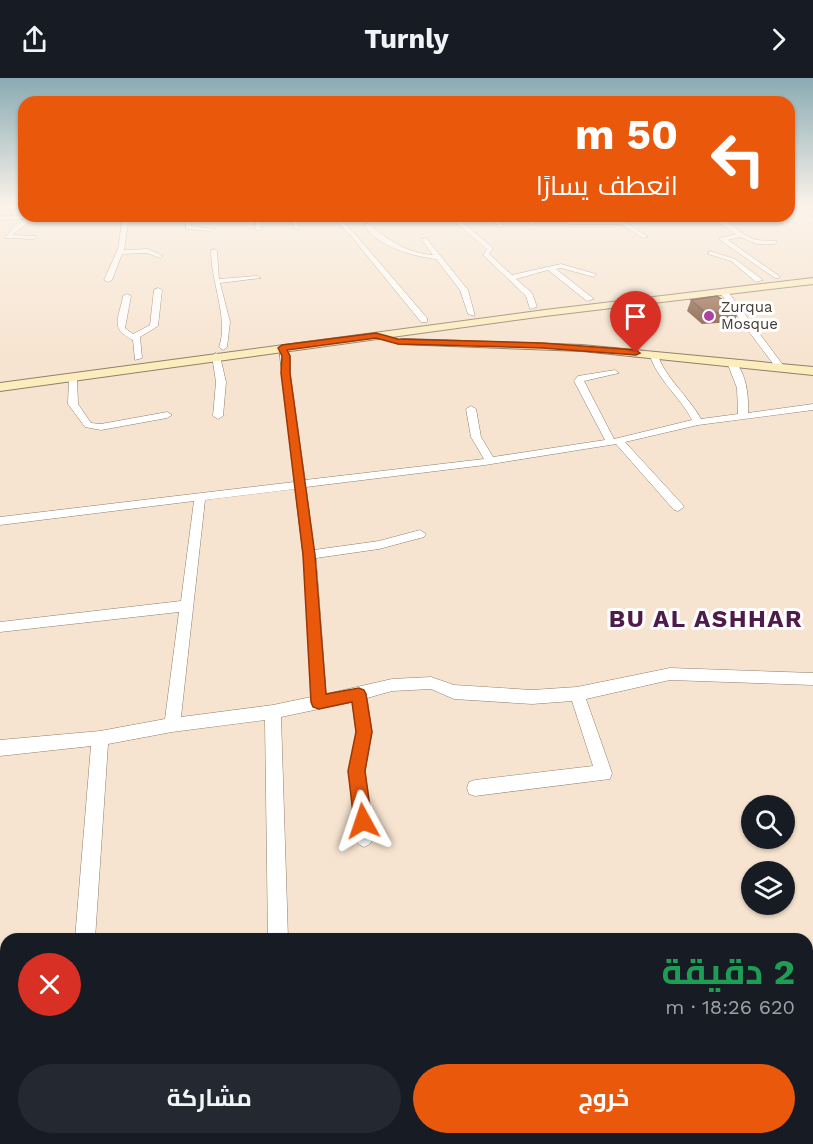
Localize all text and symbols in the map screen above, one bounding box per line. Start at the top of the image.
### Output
icon: share [18,23,51,56]
text: Turnly [364,23,449,55]
icon: forward [762,23,795,56]
text: 50 m [575,110,678,159]
icon: left [699,120,777,198]
text: انعطف يسارًا [536,170,678,202]
pin [610,291,661,353]
place label: Zurqua Mosque [721,298,778,333]
icon: arrive [619,300,652,333]
marker: Zurqua Mosque [702,309,716,323]
district label: BU AL ASHHAR [609,605,803,633]
position arrow [331,789,395,853]
map controls [741,795,795,915]
button: search [741,795,795,849]
button: layers [741,861,795,915]
text: 2 دقيقة [661,951,795,993]
button: close [18,953,81,1016]
text: 620 m · 18:26 [665,995,795,1019]
button: مشاركة [18,1064,401,1133]
button: خروج [413,1064,795,1133]

